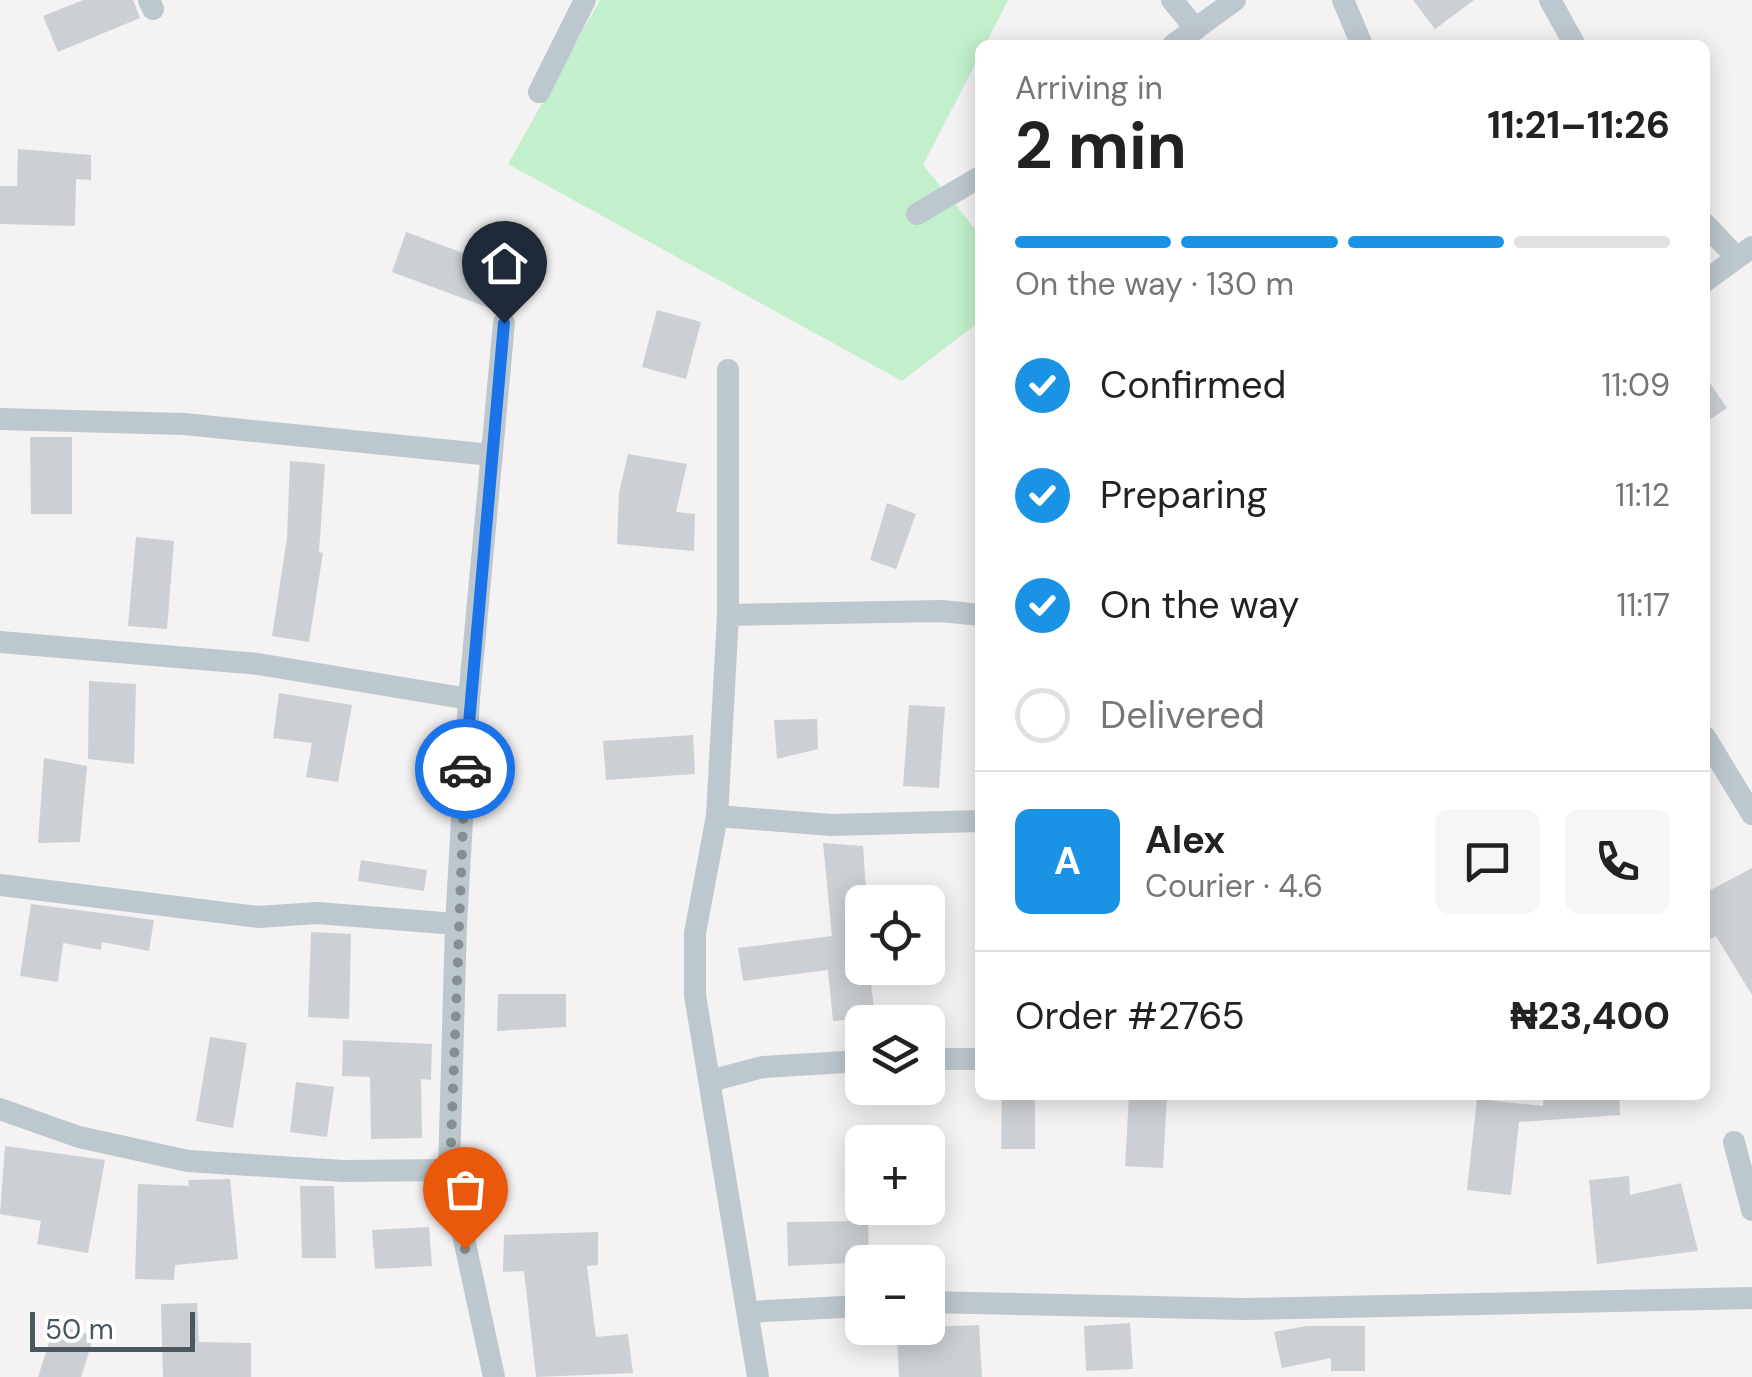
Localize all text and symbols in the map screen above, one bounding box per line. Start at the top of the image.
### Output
text: Arriving in [1015,67,1163,109]
text: 11:21–11:26 [1487,100,1670,150]
text: 2 min [1015,104,1187,188]
pin [462,221,547,324]
icon: home [477,236,532,291]
text: On the way · 130 m [1015,263,1294,305]
icon: check [1015,358,1070,413]
text: Confirmed [1100,360,1286,410]
text: 11:09 [1602,364,1670,406]
icon: check [1015,468,1070,523]
text: Preparing [1100,470,1268,520]
text: 11:12 [1615,474,1670,516]
icon: check [1015,578,1070,633]
text: On the way [1100,580,1299,630]
text: 11:17 [1616,584,1670,626]
text: Delivered [1100,690,1265,740]
courier [415,719,515,819]
icon: car [438,742,493,797]
button: chat [1435,809,1540,914]
button: phone [1565,809,1670,914]
text: Alex [1145,815,1225,865]
text: A [1054,836,1081,886]
text: Courier · 4.6 [1145,865,1323,907]
map controls [845,885,945,1345]
button: locate [845,885,945,985]
text: Order #2765 [1015,991,1245,1041]
text: ₦23,400 [1510,991,1670,1041]
button: layers [845,1005,945,1105]
button: + [845,1125,945,1225]
pin [423,1147,508,1250]
icon: bag [438,1162,493,1217]
button: − [845,1245,945,1345]
scale bar [30,1307,195,1352]
text: 50 m [45,1311,114,1348]

